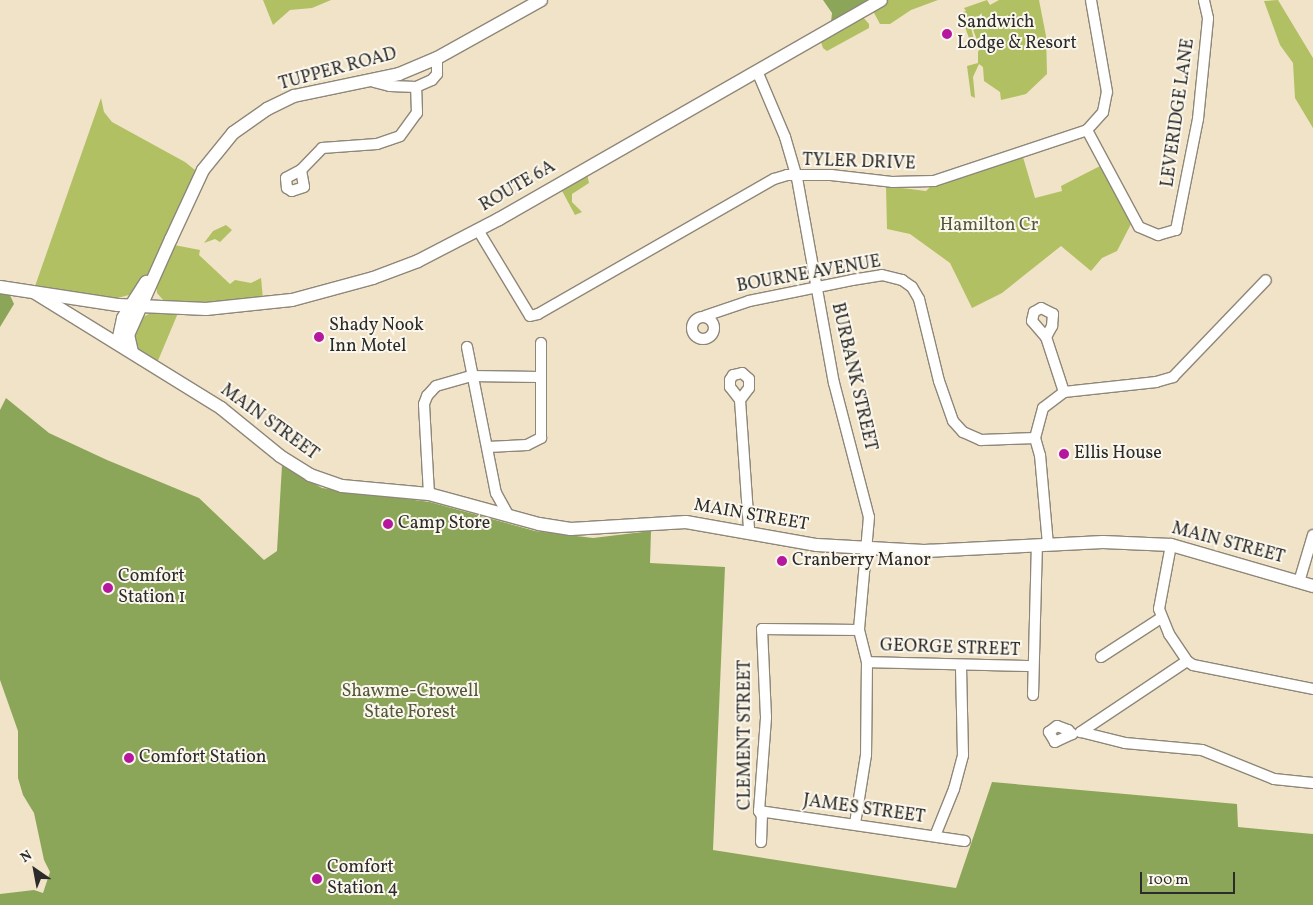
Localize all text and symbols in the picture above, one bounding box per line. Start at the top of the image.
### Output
place label: Sandwich Lodge & Resort [957,13,1077,56]
marker: Sandwich Lodge & Resort [941,28,953,40]
street label: LEVERIDGE LANE [1158,37,1200,189]
street label: TUPPER ROAD [277,44,399,96]
street label: TYLER DRIVE [802,150,916,176]
street label: ROUTE 6A [476,157,560,217]
park label: Hamilton Cr [940,215,1038,237]
street label: BOURNE AVENUE [735,252,883,298]
street label: BURBANK STREET [825,301,881,453]
place label: Shady Nook Inn Motel [329,316,424,358]
marker: Shady Nook Inn Motel [313,331,325,343]
street label: MAIN STREET [216,380,322,466]
place label: Ellis House [1074,443,1162,465]
marker: Ellis House [1058,448,1070,460]
street label: MAIN STREET [692,495,810,537]
place label: Camp Store [398,513,490,535]
marker: Camp Store [382,518,394,530]
street label: MAIN STREET [1169,519,1287,569]
place label: Cranberry Manor [792,550,931,572]
marker: Cranberry Manor [776,555,788,567]
place label: Comfort Station 1 [118,567,186,610]
marker: Comfort Station 1 [102,582,114,594]
street label: GEORGE STREET [879,636,1021,662]
street label: CLEMENT STREET [735,659,757,811]
park label: Shawme-Crowell State Forest [341,682,479,724]
place label: Comfort Station [139,747,266,769]
marker: Comfort Station [123,752,135,764]
street label: JAMES STREET [802,791,926,829]
north arrow [10,845,60,895]
text: N [17,846,36,868]
place label: Comfort Station 4 [327,858,398,901]
scale bar [1143,862,1238,894]
text: 100 m [1148,870,1188,891]
marker: Comfort Station 4 [311,873,323,885]

